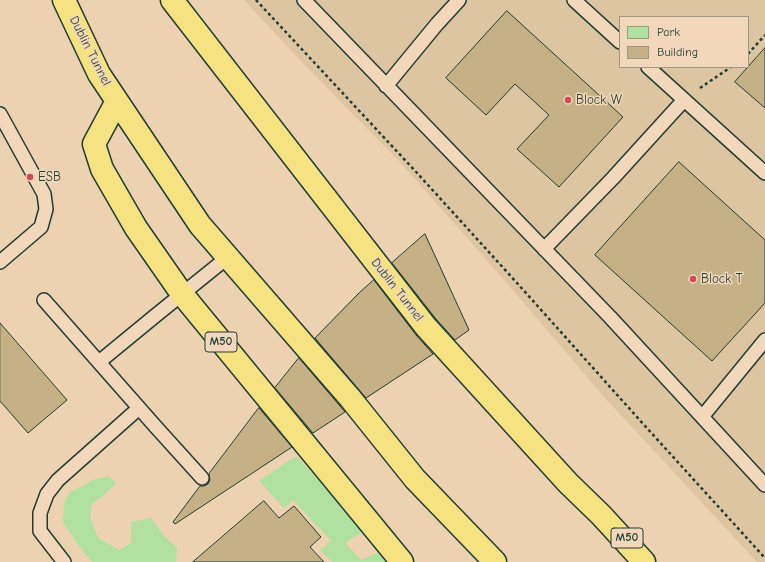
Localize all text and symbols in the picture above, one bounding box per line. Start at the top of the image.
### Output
street label: Dublin Tunnel [66,13,114,89]
legend [619,16,749,68]
text: Park [657,25,680,39]
text: Building [657,45,698,59]
place label: Block W [576,92,622,108]
marker: Block W [563,95,573,105]
place label: ESB [38,169,61,185]
marker: ESB [25,172,35,182]
street label: Dublin Tunnel [367,255,427,325]
place label: Block T [701,271,742,287]
marker: Block T [688,274,698,284]
road number: M50 [205,332,237,352]
road number: M50 [611,528,643,548]

